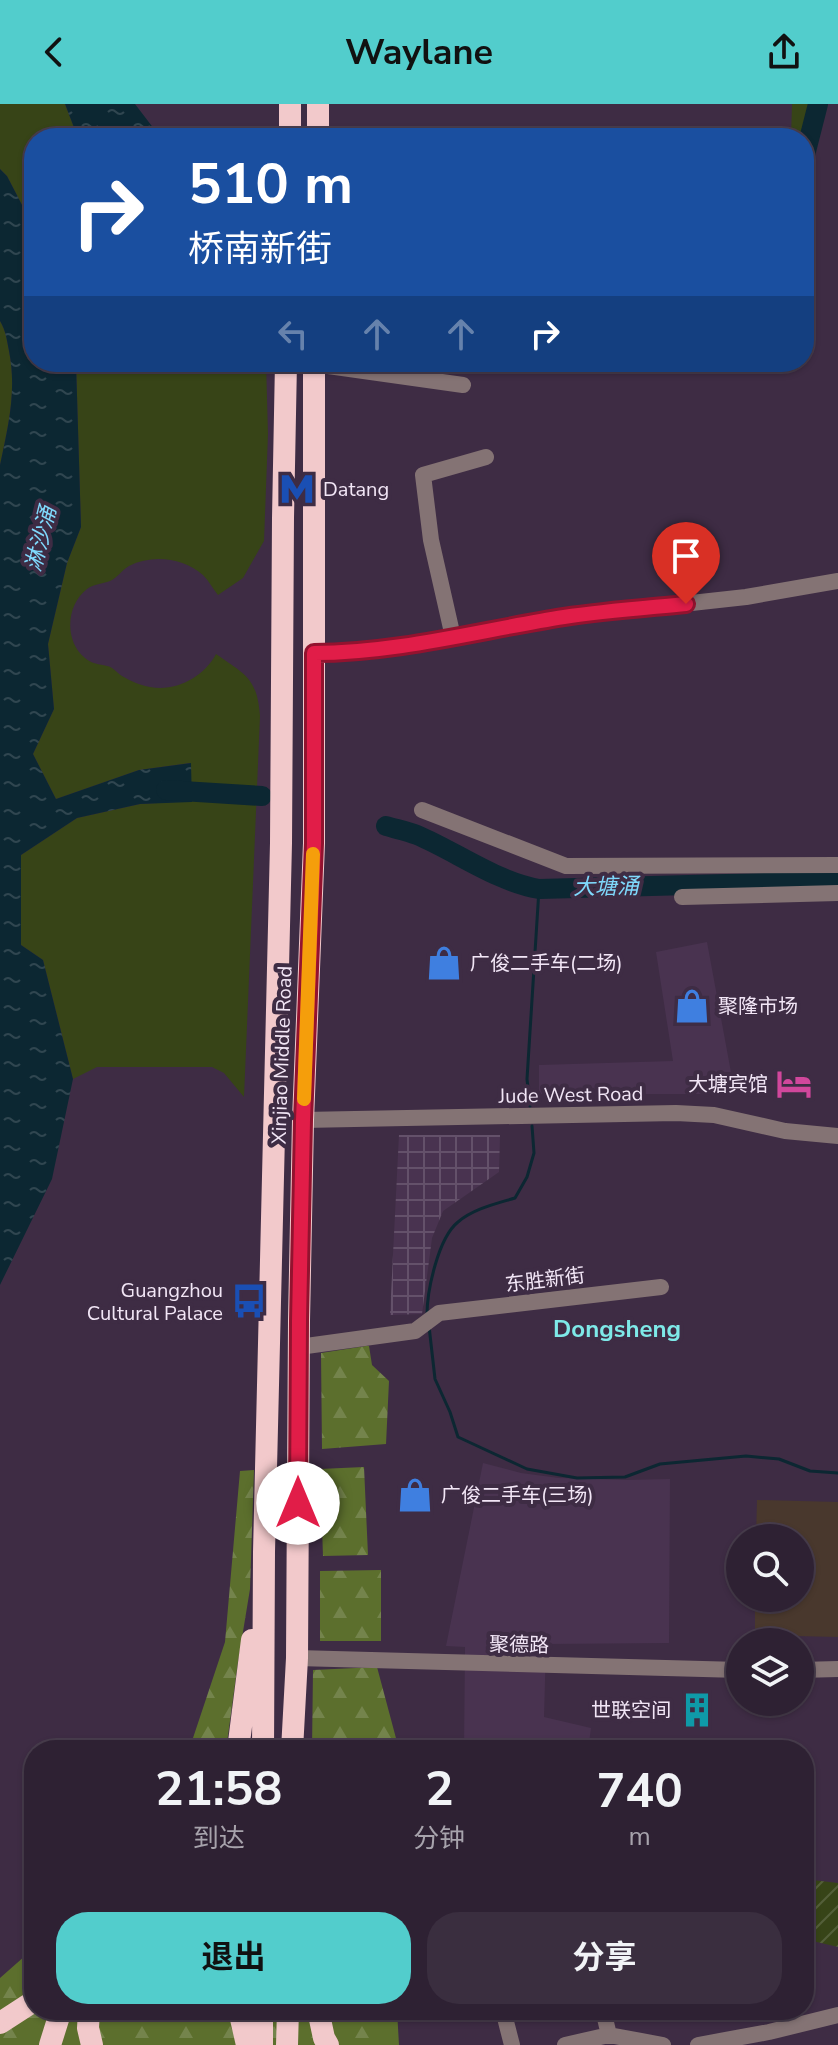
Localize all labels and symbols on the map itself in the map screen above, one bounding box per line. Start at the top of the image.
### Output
metro station icon: Datang [278,470,316,508]
place label: Datang [323,476,389,503]
water label: 淋沙涌 [18,500,64,575]
pin [652,522,720,604]
water label: 大塘涌 [573,871,642,903]
shop icon: 广俊二手车(二场) [425,944,463,982]
place label: 广俊二手车(二场) [470,950,623,977]
street label: Xinjiao Middle Road [265,965,299,1145]
shop icon: 聚隆市场 [673,987,711,1025]
place label: 聚隆市场 [718,993,798,1020]
hotel icon: 大塘宾馆 [775,1065,813,1103]
place label: 大塘宾馆 [688,1071,768,1098]
street label: Jude West Road [497,1080,644,1110]
street label: 东胜新街 [504,1262,586,1298]
place label: Guangzhou Cultural Palace [87,1277,223,1327]
bus stop icon: Guangzhou Cultural Palace [230,1282,268,1320]
district label: Dongsheng [553,1313,681,1345]
position arrow [256,1461,340,1545]
shop icon: 广俊二手车(三场) [396,1476,434,1514]
place label: 广俊二手车(三场) [441,1482,594,1509]
street label: 聚德路 [489,1631,549,1659]
building icon: 世联空间 [678,1691,716,1729]
place label: 世联空间 [591,1697,671,1724]

